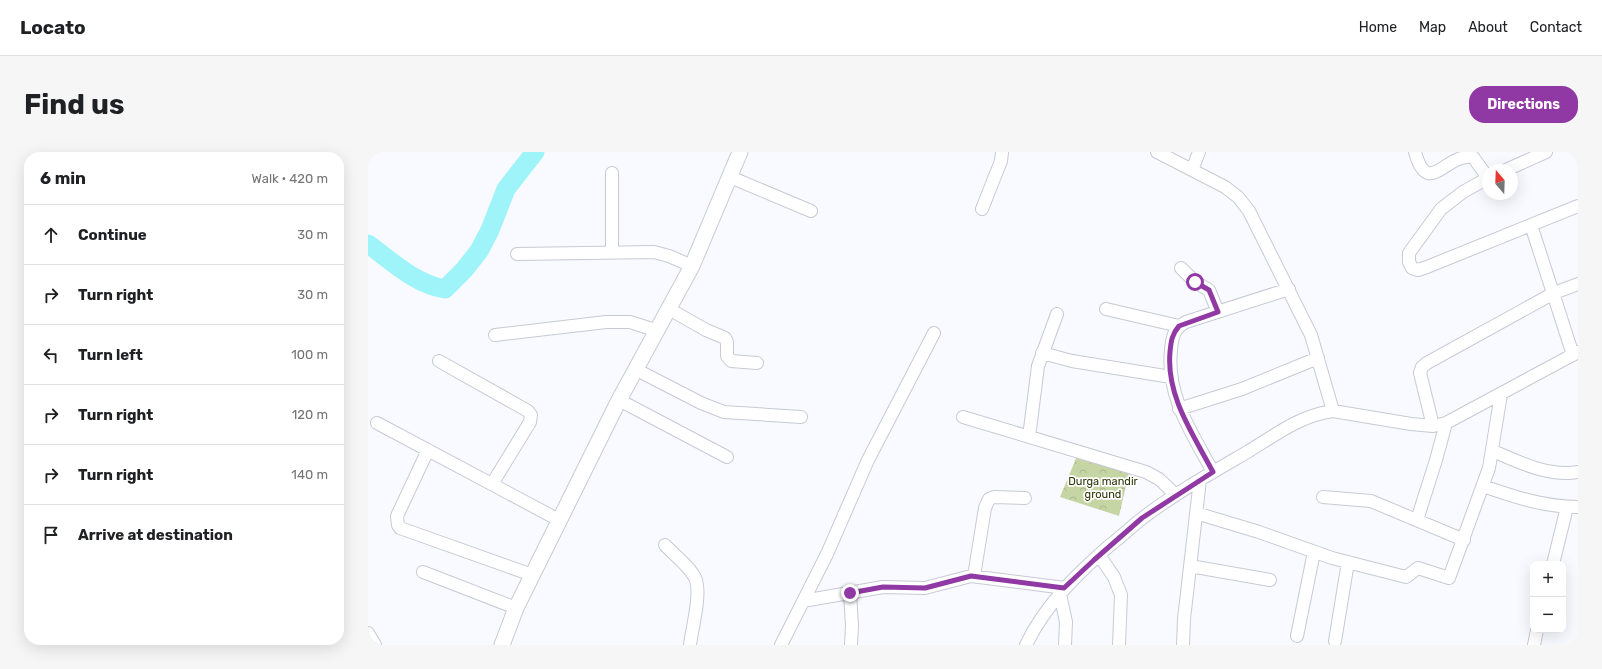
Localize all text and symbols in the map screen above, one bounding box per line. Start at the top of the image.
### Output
text: Locato [20,16,86,39]
text: Home [1359,19,1397,36]
text: Map [1419,19,1446,36]
text: About [1468,19,1508,36]
text: Contact [1530,19,1582,36]
button: Directions [1469,86,1578,123]
text: Find us [24,88,124,121]
north arrow [1482,164,1518,200]
text: 6 min [40,168,86,188]
text: Walk · 420 m [252,171,328,186]
icon: ahead [40,224,62,246]
text: Continue [78,226,147,244]
text: 30 m [297,227,328,242]
route start [1186,273,1204,291]
icon: right [40,284,62,306]
text: Turn right [78,286,153,304]
text: 30 m [297,287,328,302]
icon: left [40,344,62,366]
text: Turn left [78,346,143,364]
text: 100 m [291,347,328,362]
icon: right [40,404,62,426]
text: Turn right [78,406,153,424]
text: 120 m [292,407,328,422]
icon: right [40,464,62,486]
text: Turn right [78,466,153,484]
text: 140 m [291,467,328,482]
park label: Durga mandir ground [1068,475,1139,501]
icon: arrive [40,524,62,546]
text: Arrive at destination [78,526,233,544]
map controls [1530,561,1566,633]
button: + [1530,561,1566,597]
route end [841,584,859,602]
button: − [1530,597,1566,633]

